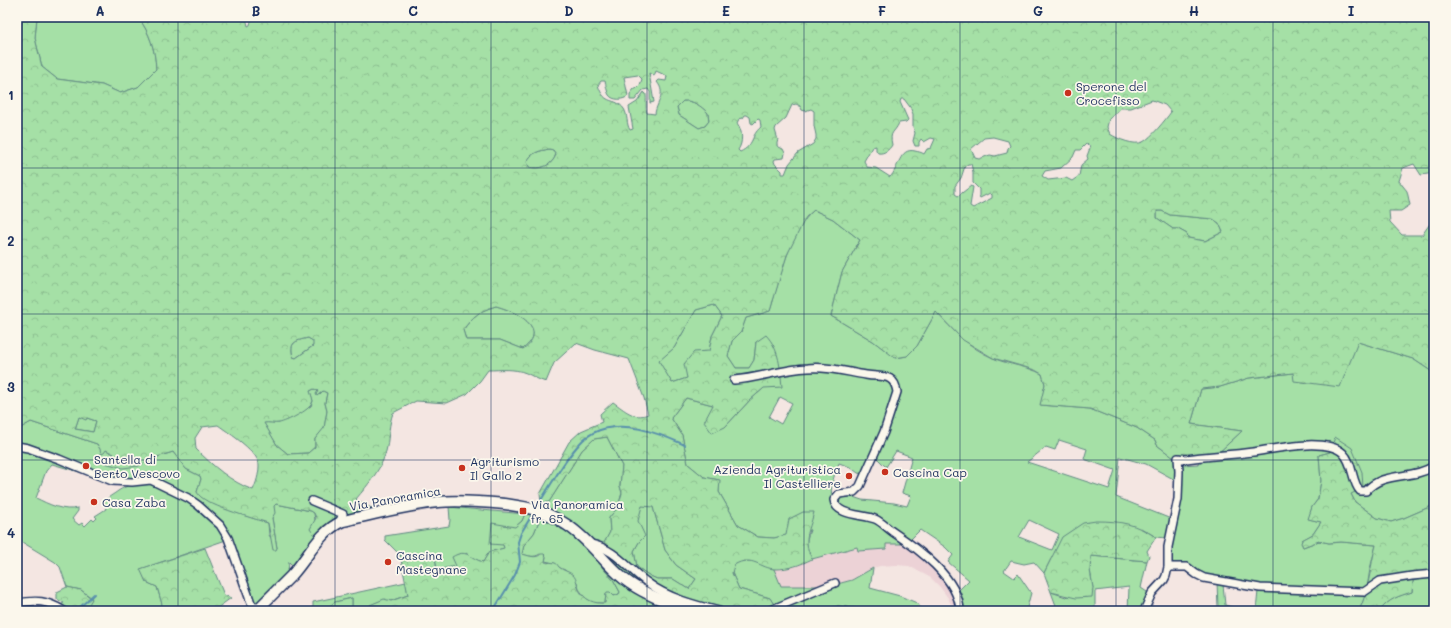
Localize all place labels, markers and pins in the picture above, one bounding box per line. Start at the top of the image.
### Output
place label: Sperone del Crocefisso [1076,78,1147,108]
marker: Sperone del Crocefisso [1063,88,1073,98]
place label: Santella di Berto Vescovo [94,451,180,481]
place label: Agriturismo Il Gallo 2 [470,453,539,483]
marker: Santella di Berto Vescovo [81,461,91,471]
place label: Azienda Agrituristica Il Castelliere [714,461,841,491]
marker: Agriturismo Il Gallo 2 [457,463,467,473]
place label: Cascina Cap [893,464,967,480]
marker: Cascina Cap [880,467,890,477]
marker: Azienda Agrituristica Il Castelliere [844,471,854,481]
place label: Casa Zaba [102,494,166,510]
place label: Via Panoramica fr. 65 [531,496,624,526]
marker: Casa Zaba [89,497,99,507]
marker: Via Panoramica fr. 65 [518,506,528,516]
place label: Cascina Mastegnane [396,547,467,577]
marker: Cascina Mastegnane [383,557,393,567]

